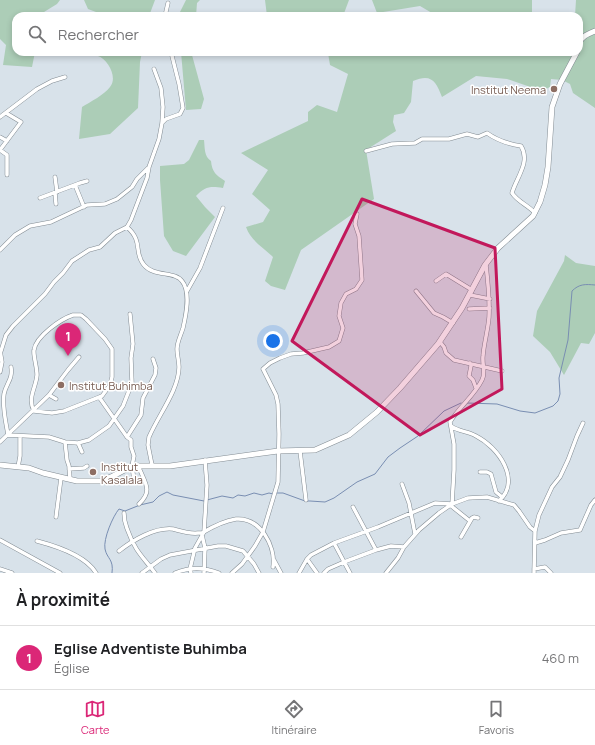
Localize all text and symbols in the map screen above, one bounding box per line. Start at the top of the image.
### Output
search box [12,12,583,56]
icon: search [26,23,48,45]
text: Rechercher [58,24,139,45]
place label: Institut Neema [471,82,546,97]
marker: Institut Neema [549,84,559,94]
pin: 1 [55,323,81,356]
your location [263,331,283,351]
place label: Institut Buhimba [69,378,153,393]
marker: Institut Buhimba [56,380,66,390]
place label: Institut Kasalala [101,459,143,487]
marker: Institut Kasalala [88,467,98,477]
text: À proximité [16,588,110,611]
text: Eglise Adventiste Buhimba [54,638,247,659]
text: 1 [26,649,32,667]
text: 460 m [542,649,579,667]
text: Église [54,659,90,677]
tab: Carte [81,698,110,737]
tab: Itinéraire [271,698,317,737]
tab: Favoris [479,698,514,737]

